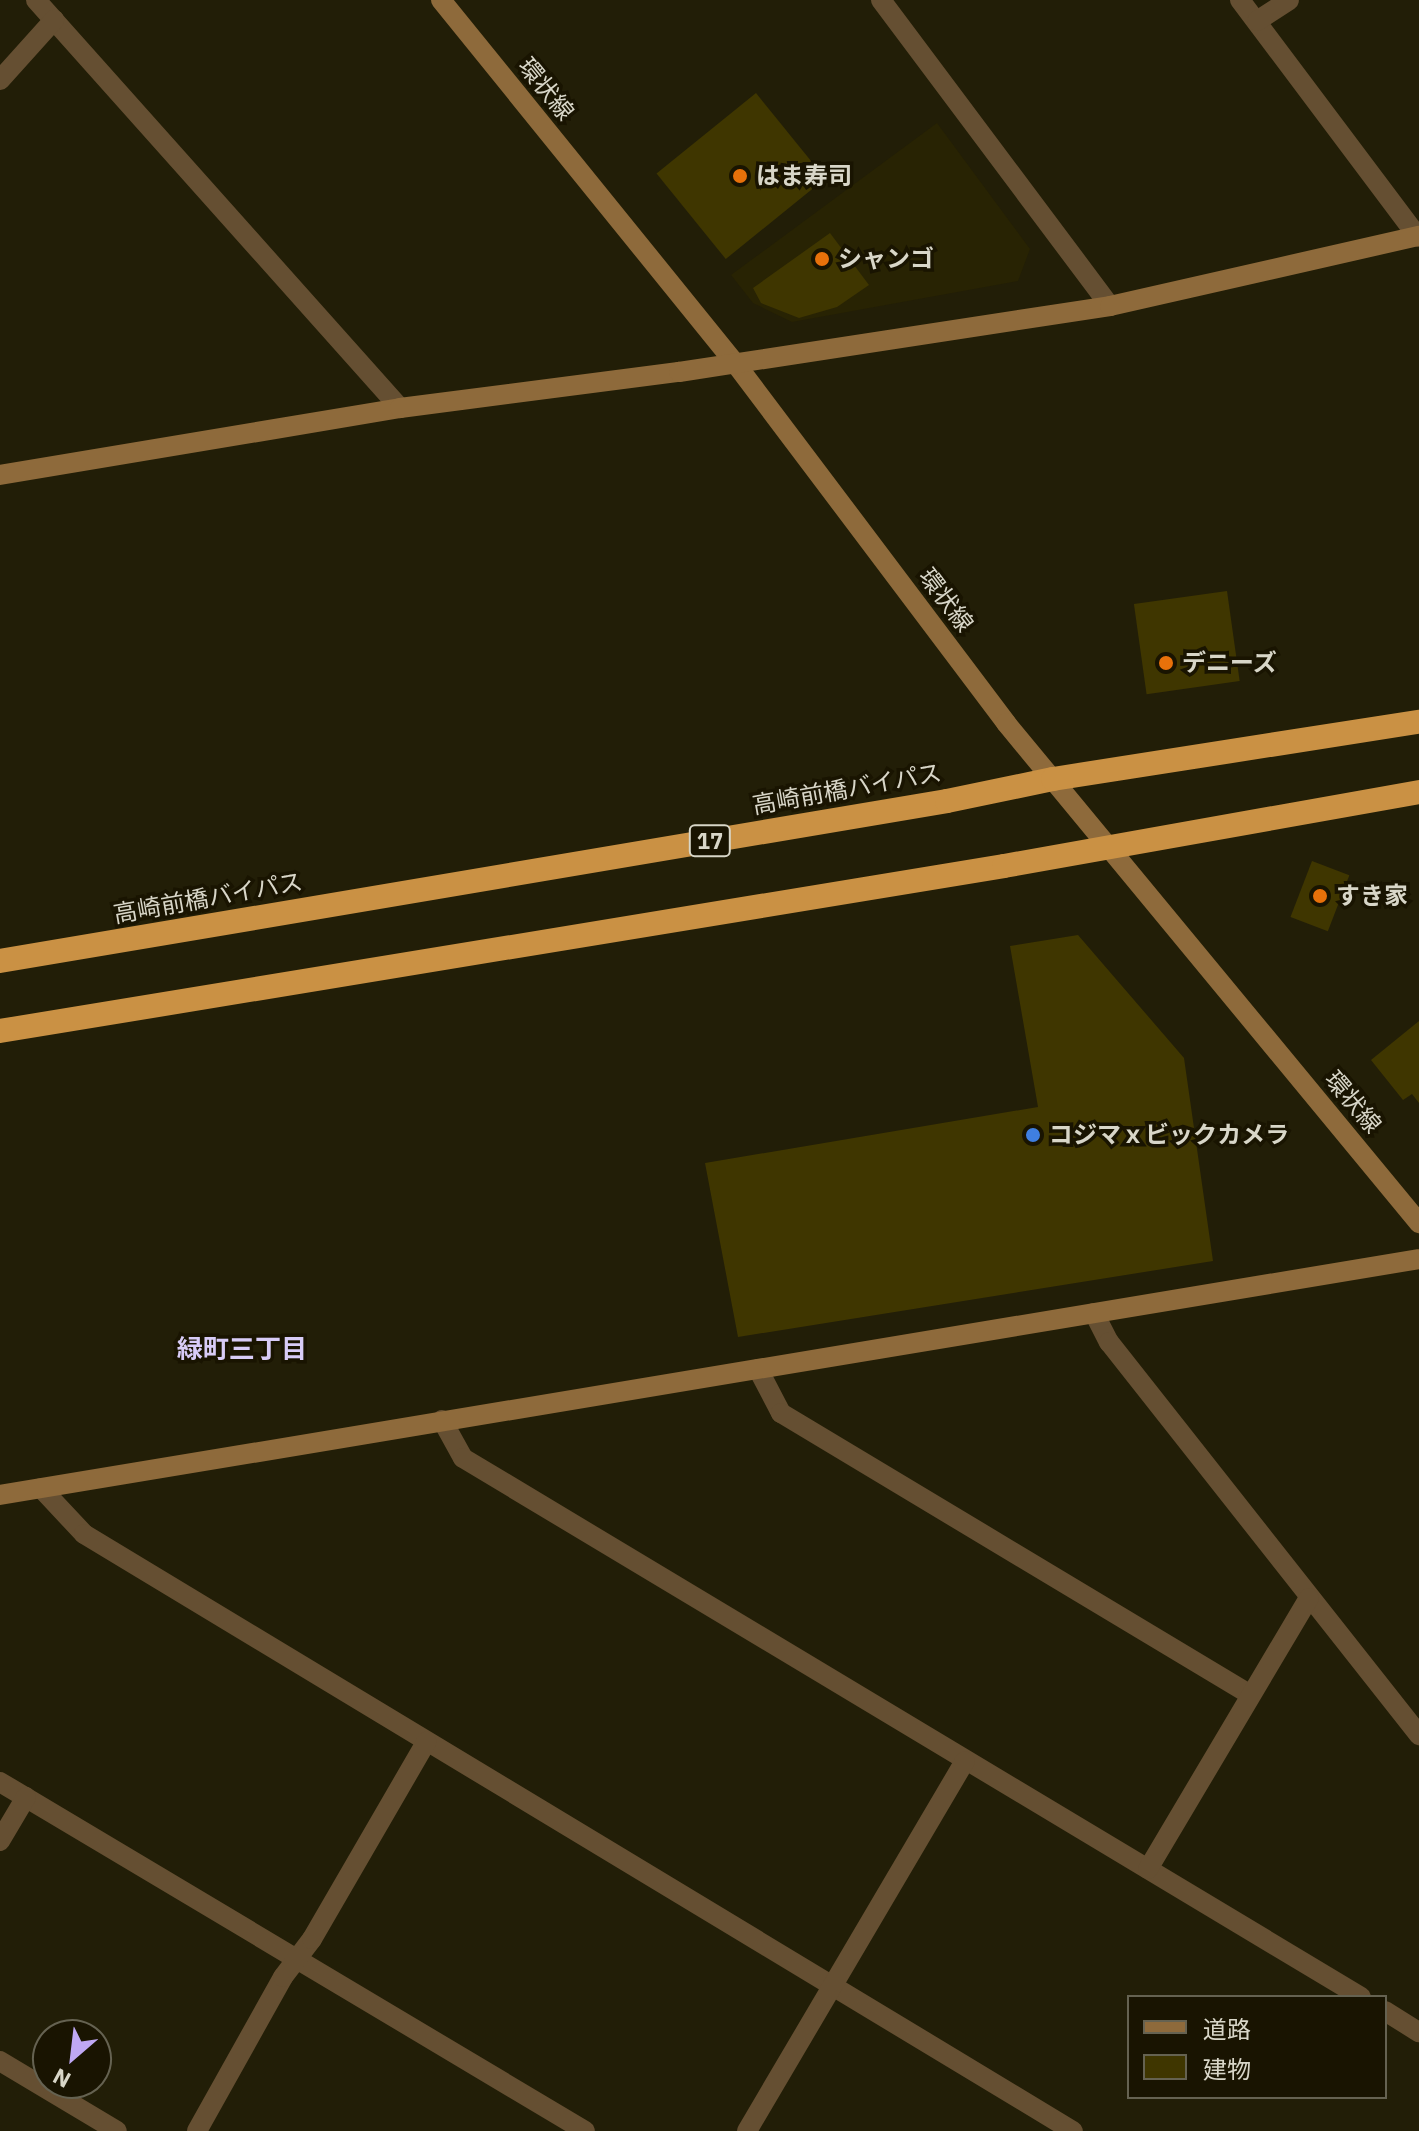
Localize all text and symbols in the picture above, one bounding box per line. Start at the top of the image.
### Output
street label: 環状線 [512,52,580,126]
place label: はま寿司 [756,162,852,190]
marker: はま寿司 [731,167,749,185]
place label: シャンゴ [838,245,934,273]
marker: シャンゴ [813,250,831,268]
street label: 環状線 [913,563,979,637]
place label: デニーズ [1182,649,1278,677]
marker: デニーズ [1157,654,1175,672]
street label: 高崎前橋バイパス [750,758,944,820]
road number: 17 [688,823,732,859]
street label: 高崎前橋バイパス [111,867,305,929]
place label: すき家 [1336,882,1408,910]
marker: すき家 [1311,887,1329,905]
street label: 環状線 [1319,1065,1387,1139]
place label: コジマｘビックカメラ [1049,1121,1289,1149]
marker: コジマｘビックカメラ [1024,1126,1042,1144]
district label: 緑町三丁目 [177,1333,307,1365]
legend [1127,1995,1387,2099]
text: 道路 [1203,2013,1251,2045]
north arrow [32,2019,112,2099]
text: 建物 [1203,2053,1251,2085]
text: N [48,2062,75,2095]

